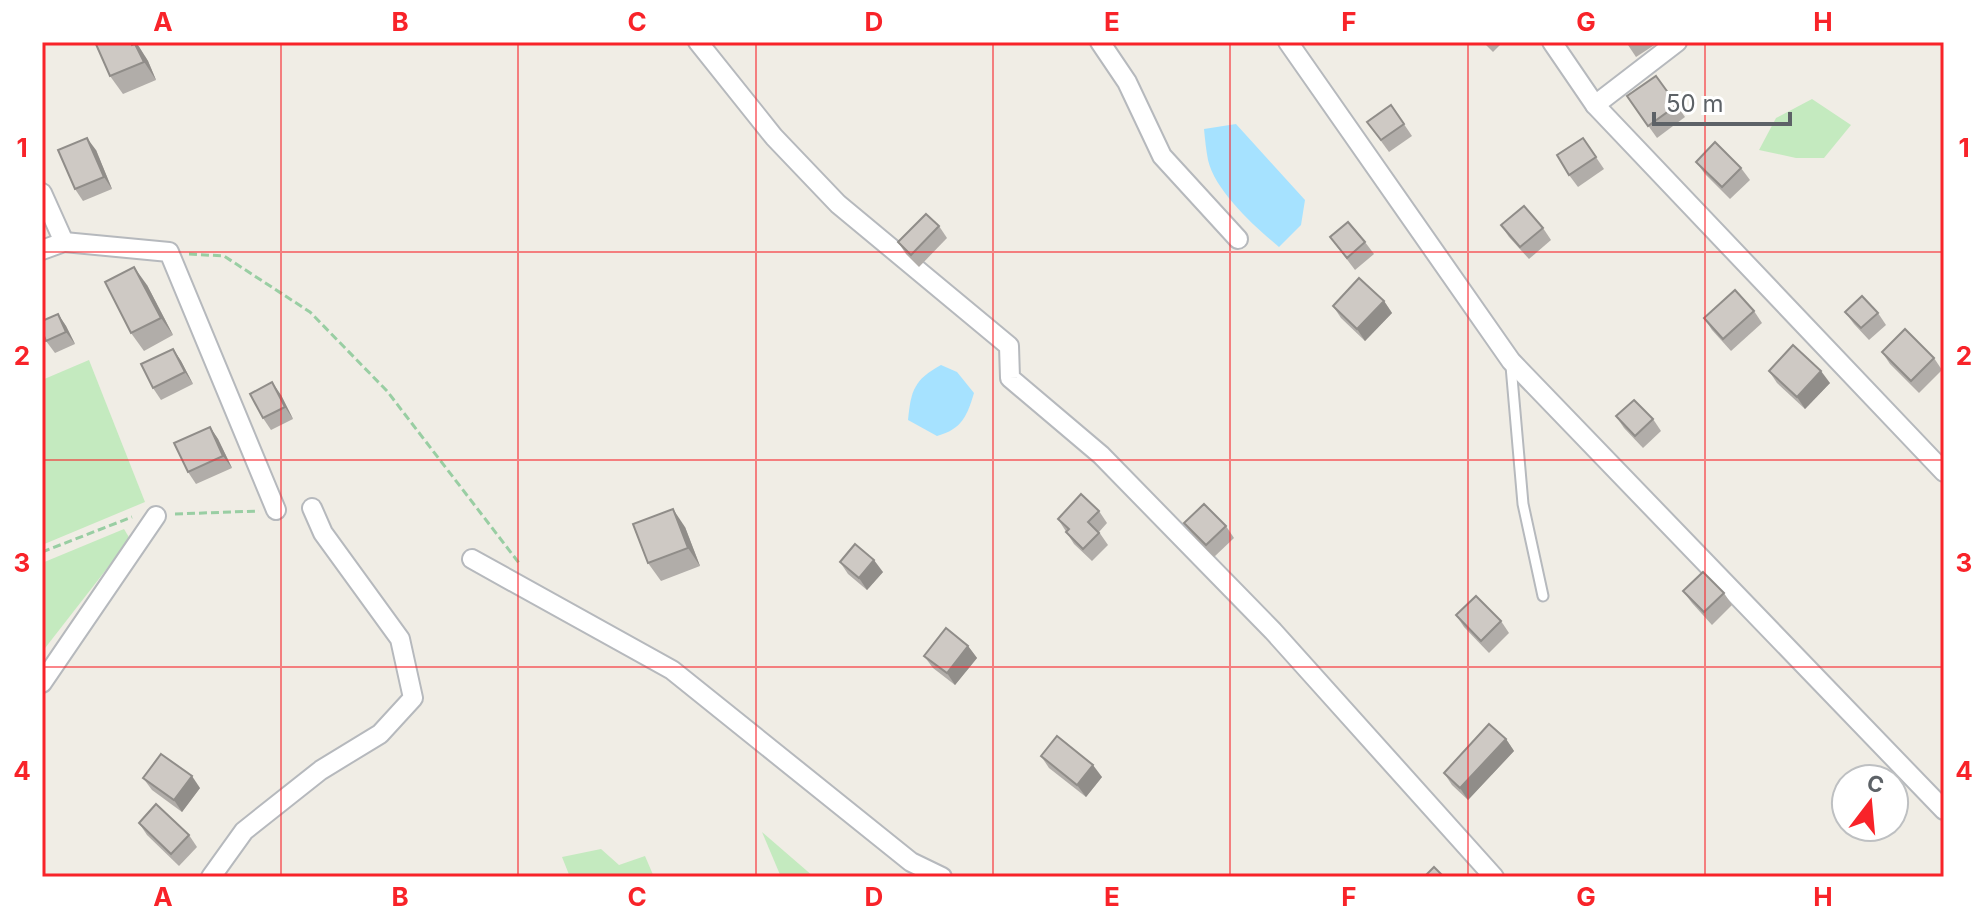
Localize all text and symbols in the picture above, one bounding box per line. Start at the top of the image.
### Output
text: A [153,6,173,37]
text: B [391,6,409,37]
text: C [627,6,647,37]
text: D [865,6,883,37]
text: E [1104,6,1120,37]
text: F [1341,6,1357,37]
text: G [1576,6,1596,37]
text: H [1813,6,1833,37]
scale bar [1654,76,1790,126]
text: 50 m [1666,89,1724,118]
text: 1 [16,132,28,163]
text: 1 [1958,132,1970,163]
text: 2 [14,340,30,371]
text: 2 [1956,340,1972,371]
text: 3 [14,547,30,578]
text: 3 [1956,547,1972,578]
text: 4 [13,755,31,786]
text: 4 [1955,755,1973,786]
north arrow [1830,763,1910,843]
text: С [1864,769,1887,799]
text: A [153,881,173,912]
text: B [391,881,409,912]
text: C [627,881,647,912]
text: D [865,881,883,912]
text: E [1104,881,1120,912]
text: F [1341,881,1357,912]
text: G [1576,881,1596,912]
text: H [1813,881,1833,912]

